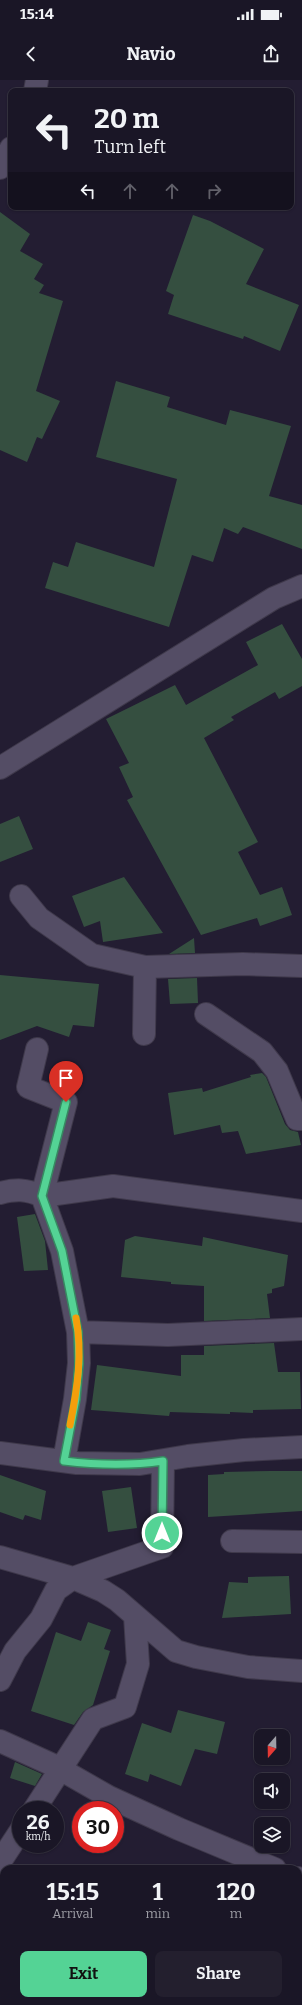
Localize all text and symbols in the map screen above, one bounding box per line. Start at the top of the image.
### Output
text: 15:14 [20,5,54,23]
icon: back [20,43,42,65]
text: Navio [126,43,176,65]
icon: share [260,43,282,65]
text: 20 m [94,102,159,135]
icon: left [28,104,80,156]
text: Turn left [94,136,166,158]
icon: left [77,180,99,202]
icon: ahead [119,180,141,202]
icon: ahead [161,180,183,202]
icon: right [203,180,225,202]
pin [49,1061,83,1102]
icon: arrive [55,1067,77,1089]
position arrow [141,1512,183,1554]
north arrow [254,1729,290,1765]
map controls [254,1729,290,1853]
button: sound [254,1773,290,1809]
speed limit sign: 30 [72,1801,124,1853]
text: 26 [26,1810,50,1834]
button: layers [254,1817,290,1853]
text: km/h [26,1831,50,1843]
text: 15:15 [46,1878,99,1906]
text: 1 [153,1878,163,1906]
text: 120 [216,1878,256,1906]
text: Arrival [52,1906,93,1921]
text: min [145,1906,170,1921]
text: m [230,1906,242,1921]
button: Exit [20,1951,147,1997]
button: Share [155,1951,282,1997]

